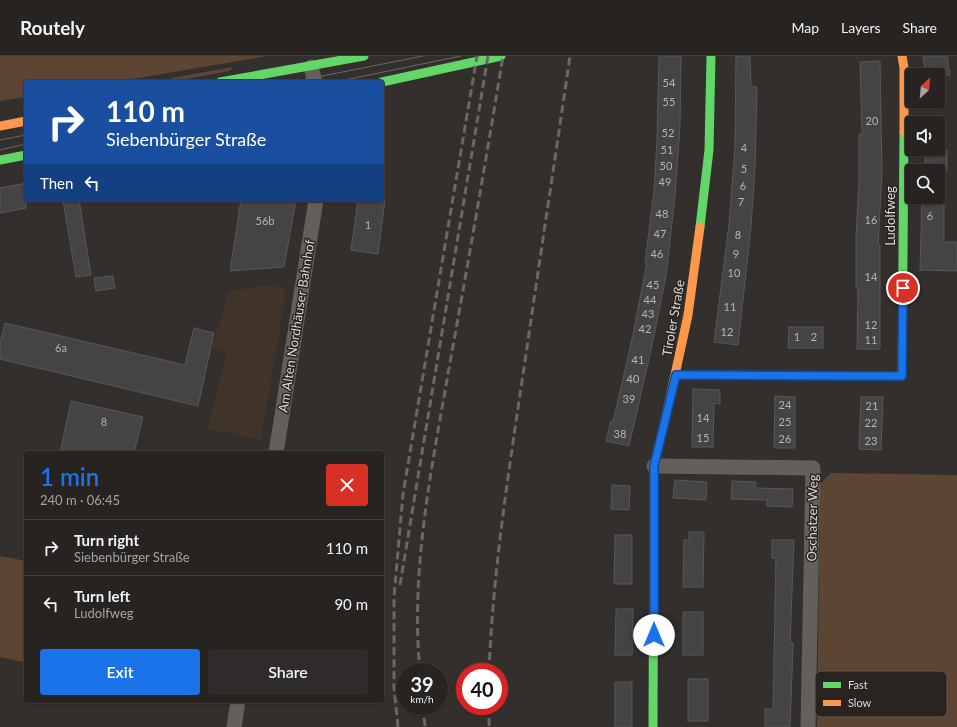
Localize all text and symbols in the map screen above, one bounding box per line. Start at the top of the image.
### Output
text: Routely [20,16,85,39]
text: Map [791,19,819,36]
text: Layers [841,19,881,36]
text: Share [903,19,937,36]
north arrow [905,68,945,108]
map controls [905,68,945,204]
house number: 54 [663,76,676,89]
text: 110 m [106,94,185,128]
house number: 55 [663,95,675,108]
icon: right [40,96,92,148]
house number: 20 [866,114,879,127]
button: sound [905,116,945,156]
house number: 52 [662,126,674,139]
text: Siebenbürger Straße [106,128,266,150]
house number: 4 [741,141,748,154]
house number: 51 [661,143,673,156]
house number: 50 [660,159,673,172]
house number: 5 [741,162,747,175]
button: search [905,164,945,204]
icon: left [81,172,103,194]
text: Then [40,174,73,192]
house number: 49 [659,175,671,188]
house number: 6 [740,179,746,192]
street label: Ludolfweg [882,186,898,246]
house number: 7 [738,195,744,208]
house number: 48 [656,207,668,220]
house number: 6 [927,209,933,222]
house number: 16 [865,213,877,226]
house number: 56b [256,214,274,227]
house number: 1 [365,218,371,231]
house number: 47 [654,227,666,240]
house number: 8 [735,228,741,241]
street label: Am Alten Nordhäuser Bahnhof [274,238,318,414]
house number: 46 [651,247,663,260]
house number: 9 [733,247,739,260]
house number: 10 [728,266,741,279]
house number: 14 [865,270,878,283]
pin [886,271,920,305]
icon: arrive [892,277,914,299]
house number: 45 [647,278,659,291]
street label: Tiroler Straße [658,278,688,357]
house number: 44 [644,293,657,306]
house number: 11 [724,300,736,313]
house number: 43 [642,307,654,320]
house number: 12 [865,318,877,331]
house number: 42 [639,322,651,335]
house number: 12 [721,325,733,338]
house number: 1 [794,330,800,343]
house number: 2 [811,330,817,343]
house number: 11 [865,333,877,346]
house number: 6a [55,341,67,354]
house number: 41 [632,353,644,366]
house number: 40 [627,372,640,385]
house number: 39 [623,392,635,405]
house number: 24 [779,398,792,411]
house number: 21 [866,399,878,412]
house number: 14 [697,411,710,424]
house number: 8 [101,415,107,428]
house number: 25 [779,415,791,428]
house number: 22 [865,416,877,429]
house number: 38 [614,427,626,440]
house number: 15 [697,431,709,444]
house number: 26 [779,432,791,445]
house number: 23 [865,434,877,447]
text: 1 min [40,462,99,491]
button: close [326,464,368,506]
street label: Oschatzer Weg [803,474,821,562]
text: 240 m · 06:45 [40,492,120,508]
text: Turn right [74,531,139,549]
icon: right [40,537,62,559]
text: 110 m [326,539,368,557]
text: Siebenbürger Straße [74,549,190,565]
text: Turn left [74,587,130,605]
icon: left [40,593,62,615]
text: 90 m [334,595,368,613]
text: Ludolfweg [74,605,134,621]
position arrow [633,614,675,656]
button: Exit [40,649,200,695]
button: Share [208,649,368,695]
speed limit sign: 40 [456,663,508,715]
legend [815,671,947,717]
text: 39 [410,672,434,696]
text: Fast [848,678,868,691]
text: km/h [410,693,434,705]
text: Slow [848,696,872,709]

